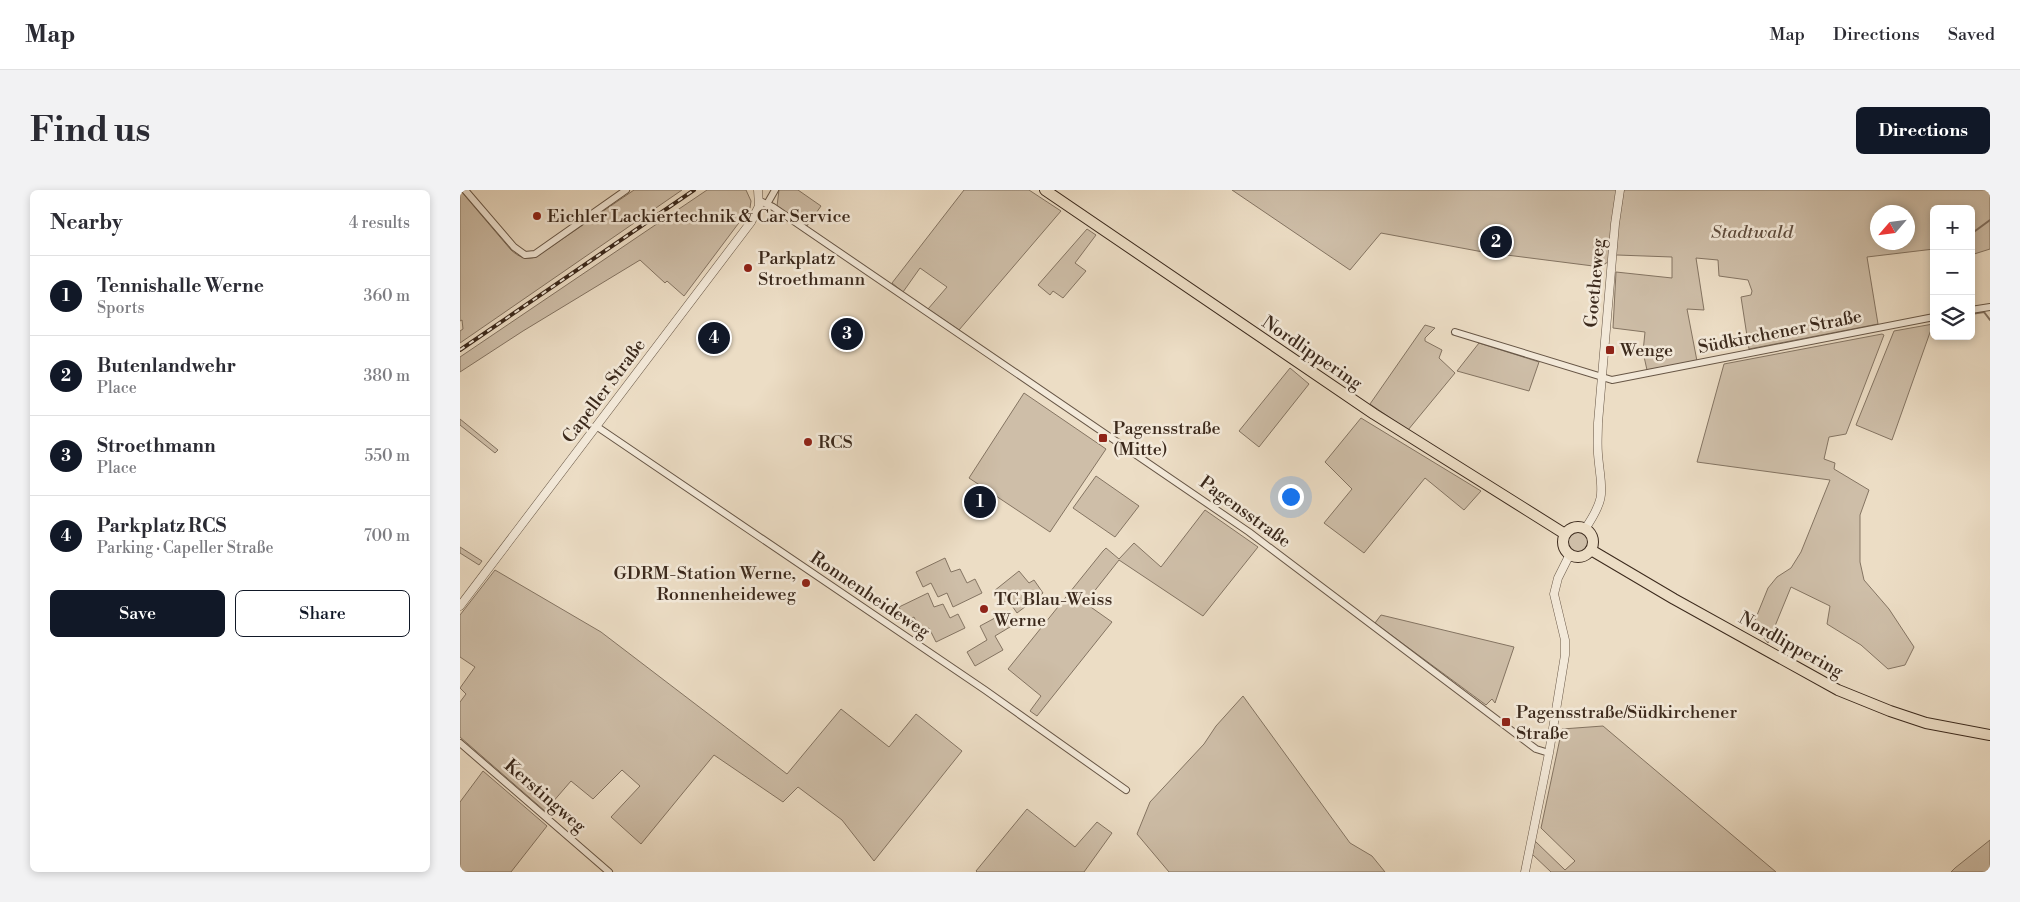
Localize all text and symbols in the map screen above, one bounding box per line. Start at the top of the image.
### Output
text: Map [25,20,75,50]
text: Map [1769,23,1805,46]
text: Directions [1833,23,1920,46]
text: Saved [1948,23,1995,46]
button: Directions [1856,107,1990,154]
text: Find us [30,109,150,152]
place label: Eichler Lackiertechnik & Car Service [547,205,851,228]
north arrow [1870,205,1915,250]
map controls [1930,205,1975,340]
button: + [1930,205,1975,250]
text: Nearby [50,210,123,236]
marker: Eichler Lackiertechnik & Car Service [531,210,543,222]
text: 4 results [349,213,410,233]
park label: Stadtwald [1711,221,1794,244]
pin: 2 [1480,223,1512,261]
street label: Goetheweg [1580,237,1610,329]
place label: Parkplatz Stroethmann [758,247,865,291]
button: − [1930,250,1975,295]
marker: Parkplatz Stroethmann [742,262,754,274]
text: Tennishalle Werne [97,274,264,298]
text: 1 [62,286,70,306]
text: 360 m [364,286,410,306]
button: layers [1930,295,1975,340]
text: Sports [97,298,144,318]
street label: Südkirchener Straße [1696,305,1864,359]
street label: Nordlippering [1257,311,1367,395]
pin: 3 [831,315,863,353]
pin: 4 [698,319,730,357]
street label: Capeller Straße [557,334,651,448]
place label: Wenge [1619,339,1673,362]
marker: Wenge [1604,344,1616,356]
text: Butenlandwehr [97,354,236,378]
text: 2 [61,366,71,386]
text: 380 m [363,366,410,386]
text: Place [97,378,137,398]
place label: Pagensstraße (Mitte) [1113,417,1221,461]
place label: RCS [818,431,853,454]
marker: Pagensstraße (Mitte) [1097,432,1109,444]
text: Stroethmann [97,434,216,458]
marker: RCS [802,436,814,448]
text: 3 [61,446,71,466]
text: 550 m [364,446,410,466]
text: Place [97,458,137,478]
street label: Pagensstraße [1195,471,1295,553]
pin: 1 [964,483,996,521]
your location [1278,484,1304,510]
text: Parkplatz RCS [97,514,226,538]
text: 4 [61,526,71,546]
text: 700 m [364,526,410,546]
text: Parking · Capeller Straße [97,538,274,558]
street label: Ronnenheideweg [806,546,935,644]
place label: GDRM-Station Werne, Ronnenheideweg [614,562,797,606]
marker: GDRM-Station Werne, Ronnenheideweg [800,577,812,589]
place label: TC Blau-Weiss Werne [993,588,1112,632]
button: Save [50,590,225,637]
button: Share [235,590,410,637]
marker: TC Blau-Weiss Werne [978,603,990,615]
street label: Nordlippering [1734,607,1848,684]
place label: Pagensstraße/Südkirchener Straße [1516,701,1737,745]
marker: Pagensstraße/Südkirchener Straße [1500,716,1512,728]
street label: Kerstingweg [499,754,591,838]

